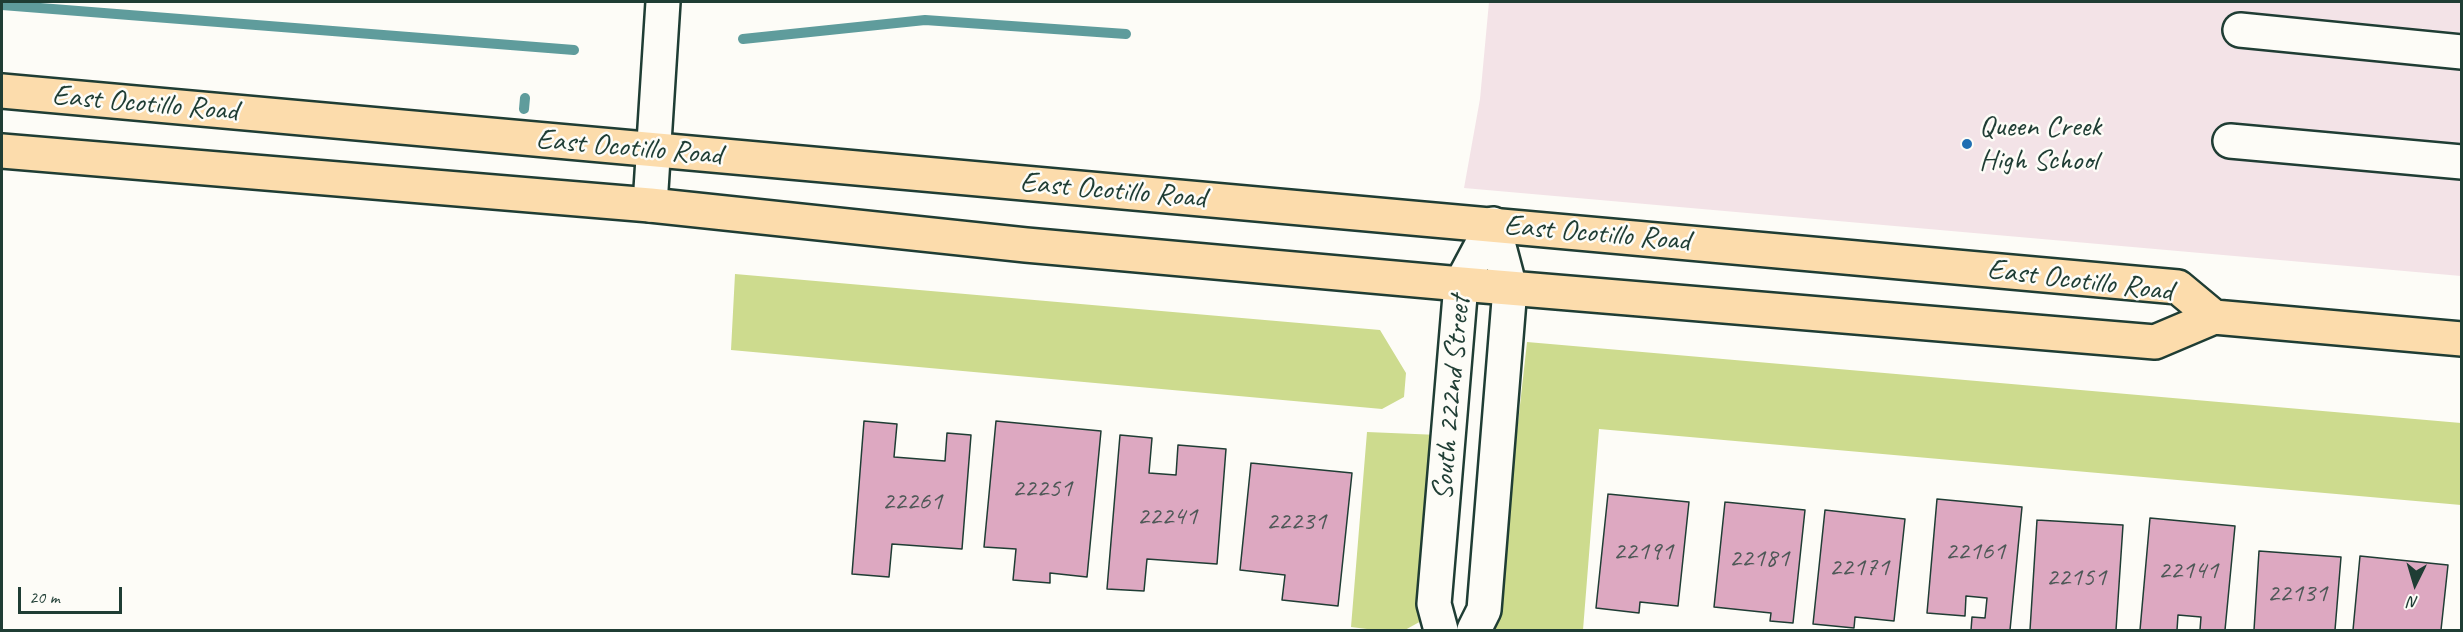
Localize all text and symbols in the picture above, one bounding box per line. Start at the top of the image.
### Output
street label: East Ocotillo Road [51,78,239,130]
place label: Queen Creek High School [1979,109,2101,180]
street label: East Ocotillo Road [535,122,723,174]
marker: Queen Creek High School [1960,137,1974,151]
street label: East Ocotillo Road [1019,165,1207,217]
street label: East Ocotillo Road [1503,208,1691,260]
street label: East Ocotillo Road [1985,252,2175,310]
street label: South 222nd Street [1425,294,1479,502]
house number: 22251 [1012,473,1072,505]
house number: 22261 [882,486,942,518]
house number: 22241 [1137,501,1197,533]
house number: 22231 [1266,506,1326,538]
house number: 22191 [1613,536,1673,568]
house number: 22161 [1945,536,2005,568]
house number: 22181 [1729,543,1789,575]
house number: 22171 [1829,552,1889,584]
north arrow [2385,554,2445,614]
house number: 22141 [2158,555,2218,587]
house number: 22151 [2046,562,2106,594]
scale bar [21,575,124,613]
house number: 22131 [2267,578,2327,610]
text: 20 m [29,586,60,608]
text: N [2408,592,2419,612]

